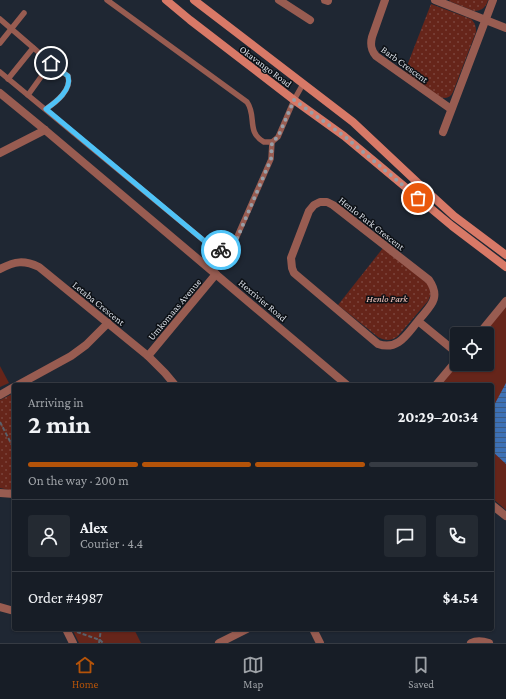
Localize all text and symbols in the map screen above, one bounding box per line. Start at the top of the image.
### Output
street label: Okavango Road [237,43,295,90]
street label: Barb Crescent [379,44,431,86]
pin [34,46,68,80]
icon: home [40,52,62,74]
pin [401,181,435,215]
icon: bag [407,187,429,209]
street label: Henlo Park Crescent [337,194,407,253]
courier [201,230,241,270]
icon: bike [210,239,232,261]
street label: Umkomaas Avenue [146,276,204,342]
street label: Hexrivier Road [237,277,289,324]
street label: Letaba Crescent [70,279,127,328]
park label: Henlo Park [366,293,408,304]
map controls [450,327,494,371]
button: locate [450,327,494,371]
text: Arriving in [28,395,84,410]
text: 20:29–20:34 [398,409,478,425]
text: 2 min [28,410,91,439]
text: On the way · 200 m [28,473,129,488]
button: person [28,515,70,557]
button: chat [384,515,426,557]
button: phone [436,515,478,557]
text: Alex [80,520,108,536]
text: Courier · 4.4 [80,536,143,551]
text: Order #4987 [28,590,103,606]
text: $4.54 [443,590,478,606]
tab: Home [72,654,98,690]
tab: Map [242,654,264,690]
tab: Saved [408,654,434,690]

